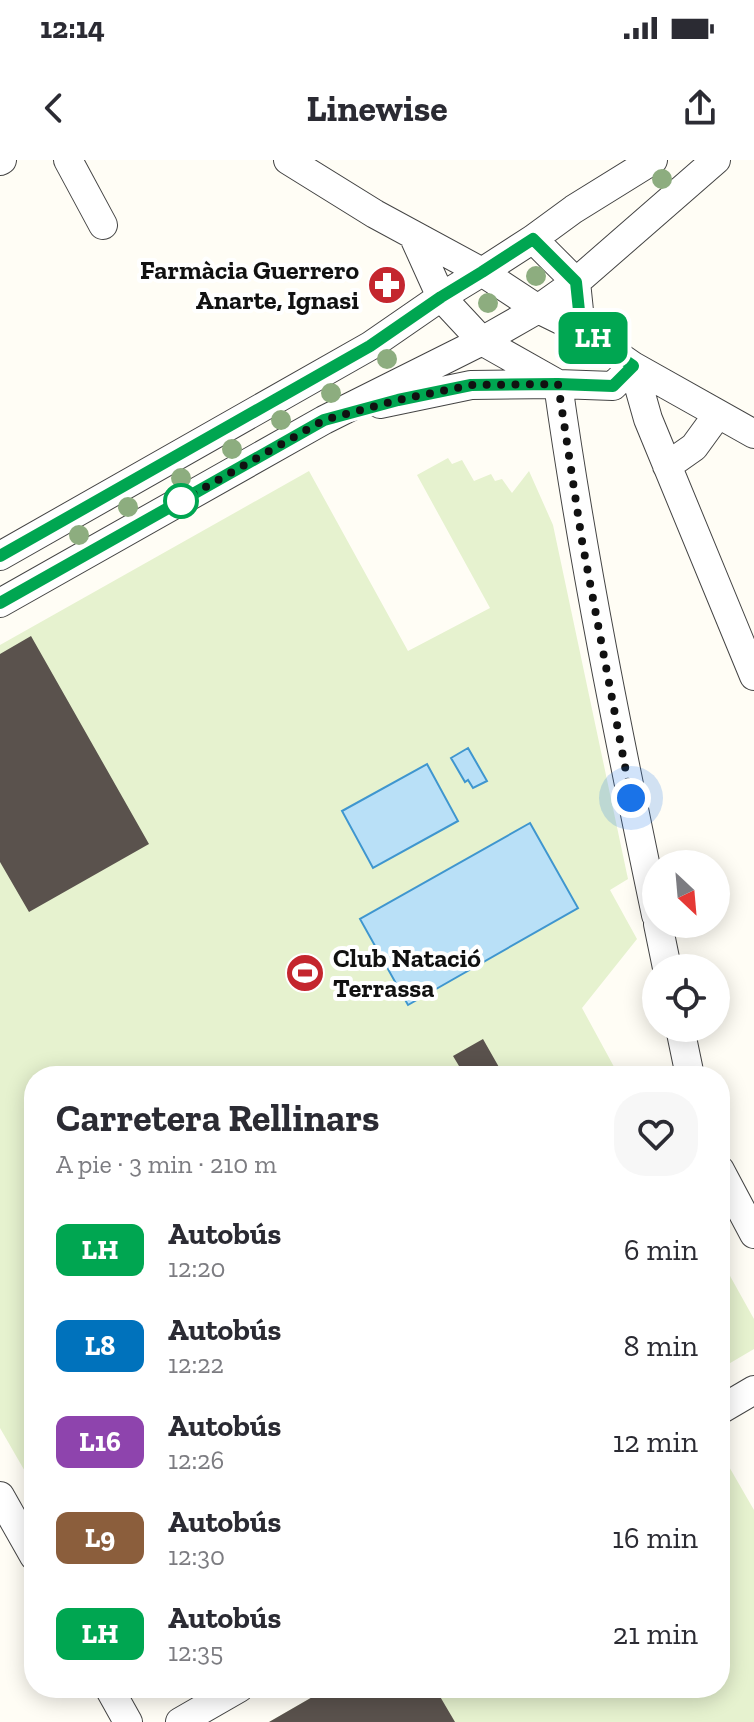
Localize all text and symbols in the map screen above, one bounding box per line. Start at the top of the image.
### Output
text: 12:14 [40,10,105,46]
icon: back [32,86,76,130]
icon: share [678,86,722,130]
text: Linewise [306,87,448,130]
place label: Farmàcia Guerrero Anarte, Ignasi [140,254,359,316]
pharmacy icon: Farmàcia Guerrero Anarte, Ignasi [366,264,408,306]
line badge: LH [557,312,629,364]
text: LH [575,321,611,354]
unlabelled marker [164,484,198,518]
your location [611,778,651,818]
north arrow [642,850,730,938]
map controls [642,850,730,1042]
place label: Club Natació Terrassa [333,942,481,1004]
sports icon: Club Natació Terrassa [284,952,326,994]
button: locate [642,954,730,1042]
button: heart [614,1092,698,1176]
text: Carretera Rellinars [56,1095,379,1141]
text: A pie · 3 min · 210 m [56,1148,277,1180]
text: Autobús [168,1216,281,1252]
text: 6 min [624,1232,698,1268]
text: LH [82,1233,118,1266]
text: 12:20 [168,1252,226,1284]
text: Autobús [168,1312,281,1348]
text: 8 min [624,1328,698,1364]
text: L8 [85,1329,115,1362]
text: 12:22 [168,1348,224,1380]
text: Autobús [168,1408,281,1444]
text: 12 min [613,1424,698,1460]
text: L16 [79,1425,121,1458]
text: 12:26 [168,1444,224,1476]
text: Autobús [168,1504,281,1540]
text: 16 min [612,1520,698,1556]
text: L9 [85,1521,115,1554]
text: 12:30 [168,1540,225,1572]
text: Autobús [168,1600,281,1636]
text: 21 min [613,1616,698,1652]
text: LH [82,1617,118,1650]
text: 12:35 [168,1636,223,1668]

